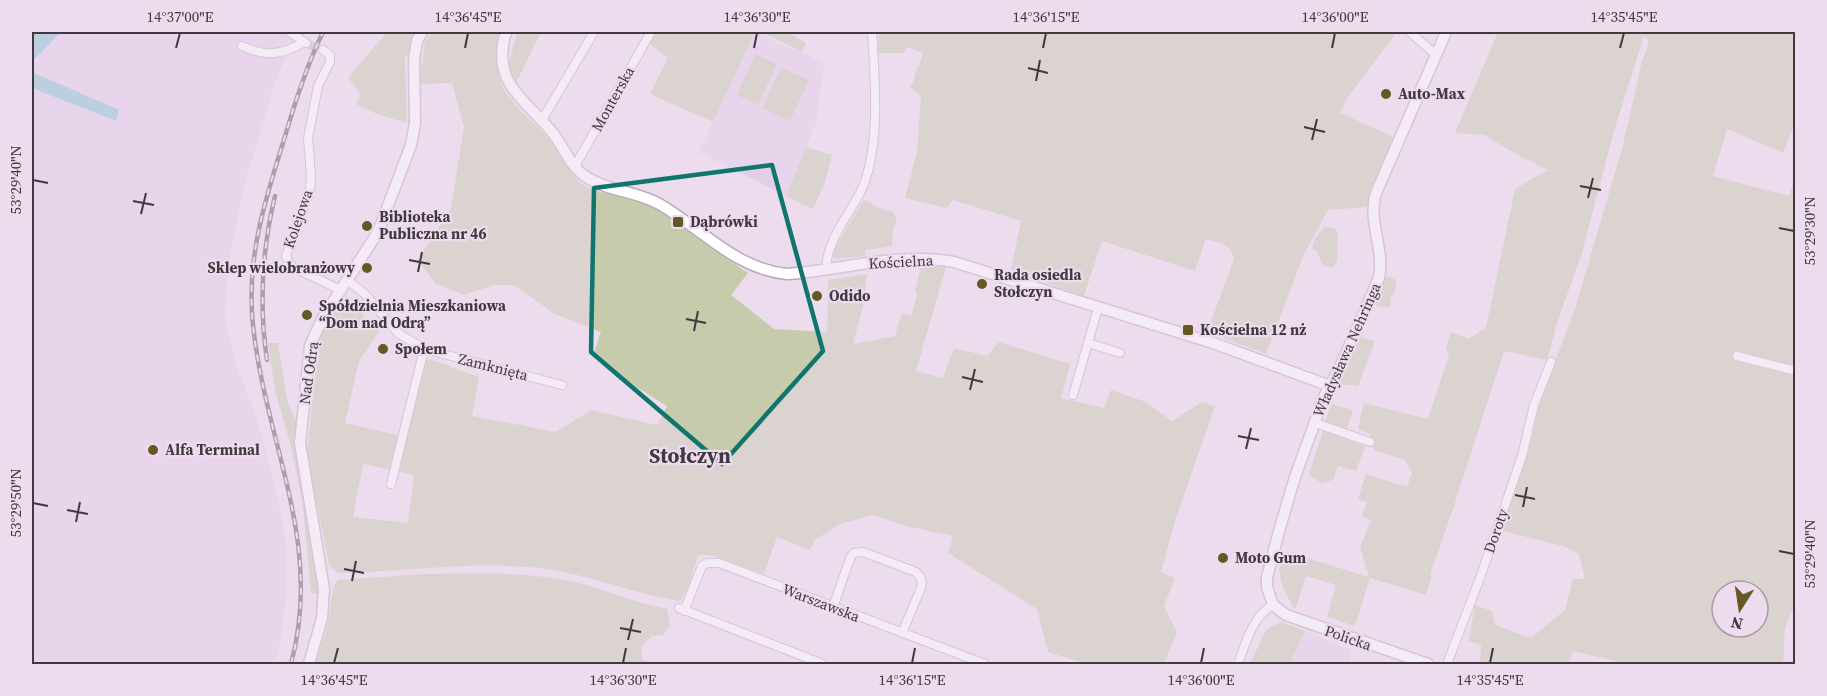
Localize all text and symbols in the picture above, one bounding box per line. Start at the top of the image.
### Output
text: 14°37'00"E [146,6,214,27]
text: 14°36'45"E [434,6,502,27]
text: 14°36'30"E [723,6,791,27]
text: 14°36'15"E [1012,6,1080,27]
text: 14°36'00"E [1301,6,1369,27]
text: 14°35'45"E [1590,6,1658,27]
street label: Monterska [586,62,639,135]
place label: Auto-Max [1398,83,1466,104]
marker: Auto-Max [1379,87,1393,101]
text: 53°29'40"N [5,145,26,215]
street label: Kolejowa [278,186,318,251]
text: 53°29'30"N [1799,196,1820,266]
place label: Biblioteka Publiczna nr 46 [379,206,487,244]
place label: Dąbrówki [690,211,758,232]
marker: Dąbrówki [671,215,685,229]
marker: Biblioteka Publiczna nr 46 [360,219,374,233]
street label: Kościelna [868,249,934,274]
place label: Sklep wielobranżowy [208,257,355,278]
marker: Sklep wielobranżowy [360,261,374,275]
place label: Rada osiedla Stołczyn [994,264,1082,302]
marker: Rada osiedla Stołczyn [975,277,989,291]
street label: Władysława Nehringa [1307,279,1386,420]
place label: Odido [829,285,871,306]
marker: Odido [810,289,824,303]
place label: Spółdzielnia Mieszkaniowa “Dom nad Odrą” [319,295,507,333]
marker: Spółdzielnia Mieszkaniowa “Dom nad Odrą” [300,308,314,322]
place label: Kościelna 12 nż [1200,319,1306,340]
marker: Kościelna 12 nż [1181,323,1195,337]
place label: Społem [395,338,447,359]
street label: Nad Odrą [294,340,323,406]
marker: Społem [376,342,390,356]
street label: Zamknięta [456,348,531,385]
place label: Alfa Terminal [165,439,260,460]
district label: Stołczyn [649,441,731,470]
marker: Alfa Terminal [146,443,160,457]
text: 53°29'50"N [5,468,26,538]
street label: Doroty [1478,506,1513,556]
text: 53°29'40"N [1799,519,1820,589]
place label: Moto Gum [1235,547,1307,568]
marker: Moto Gum [1216,551,1230,565]
street label: Warszawska [779,578,863,627]
north arrow [1710,579,1770,639]
text: N [1729,612,1745,636]
street label: Policka [1322,620,1375,655]
text: 14°36'45"E [300,669,368,690]
text: 14°36'30"E [589,669,657,690]
text: 14°36'15"E [878,669,946,690]
text: 14°36'00"E [1167,669,1235,690]
text: 14°35'45"E [1456,669,1524,690]

